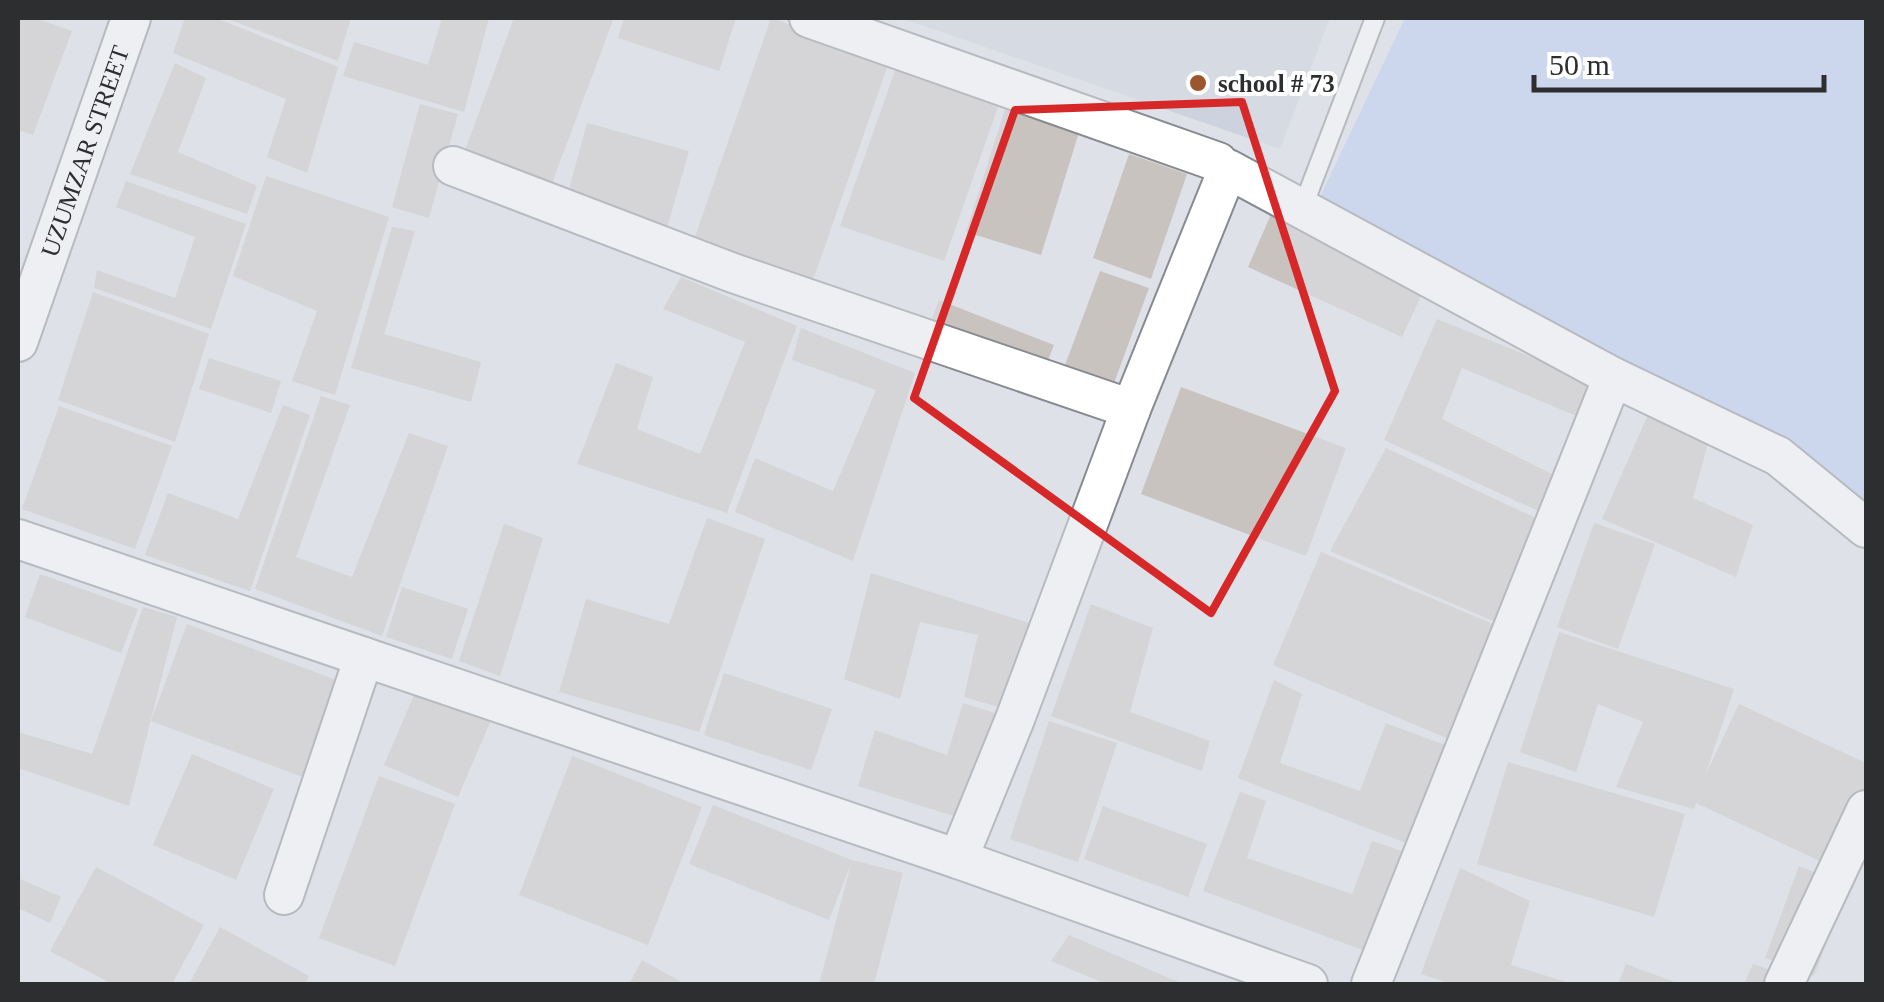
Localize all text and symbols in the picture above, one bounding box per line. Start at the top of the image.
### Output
scale bar [1534,30,1824,92]
street label: UZUMZAR STREET [36,42,134,261]
text: 50 m [1549,48,1610,81]
place label: school # 73 [1218,70,1335,97]
marker: school # 73 [1187,72,1209,94]

